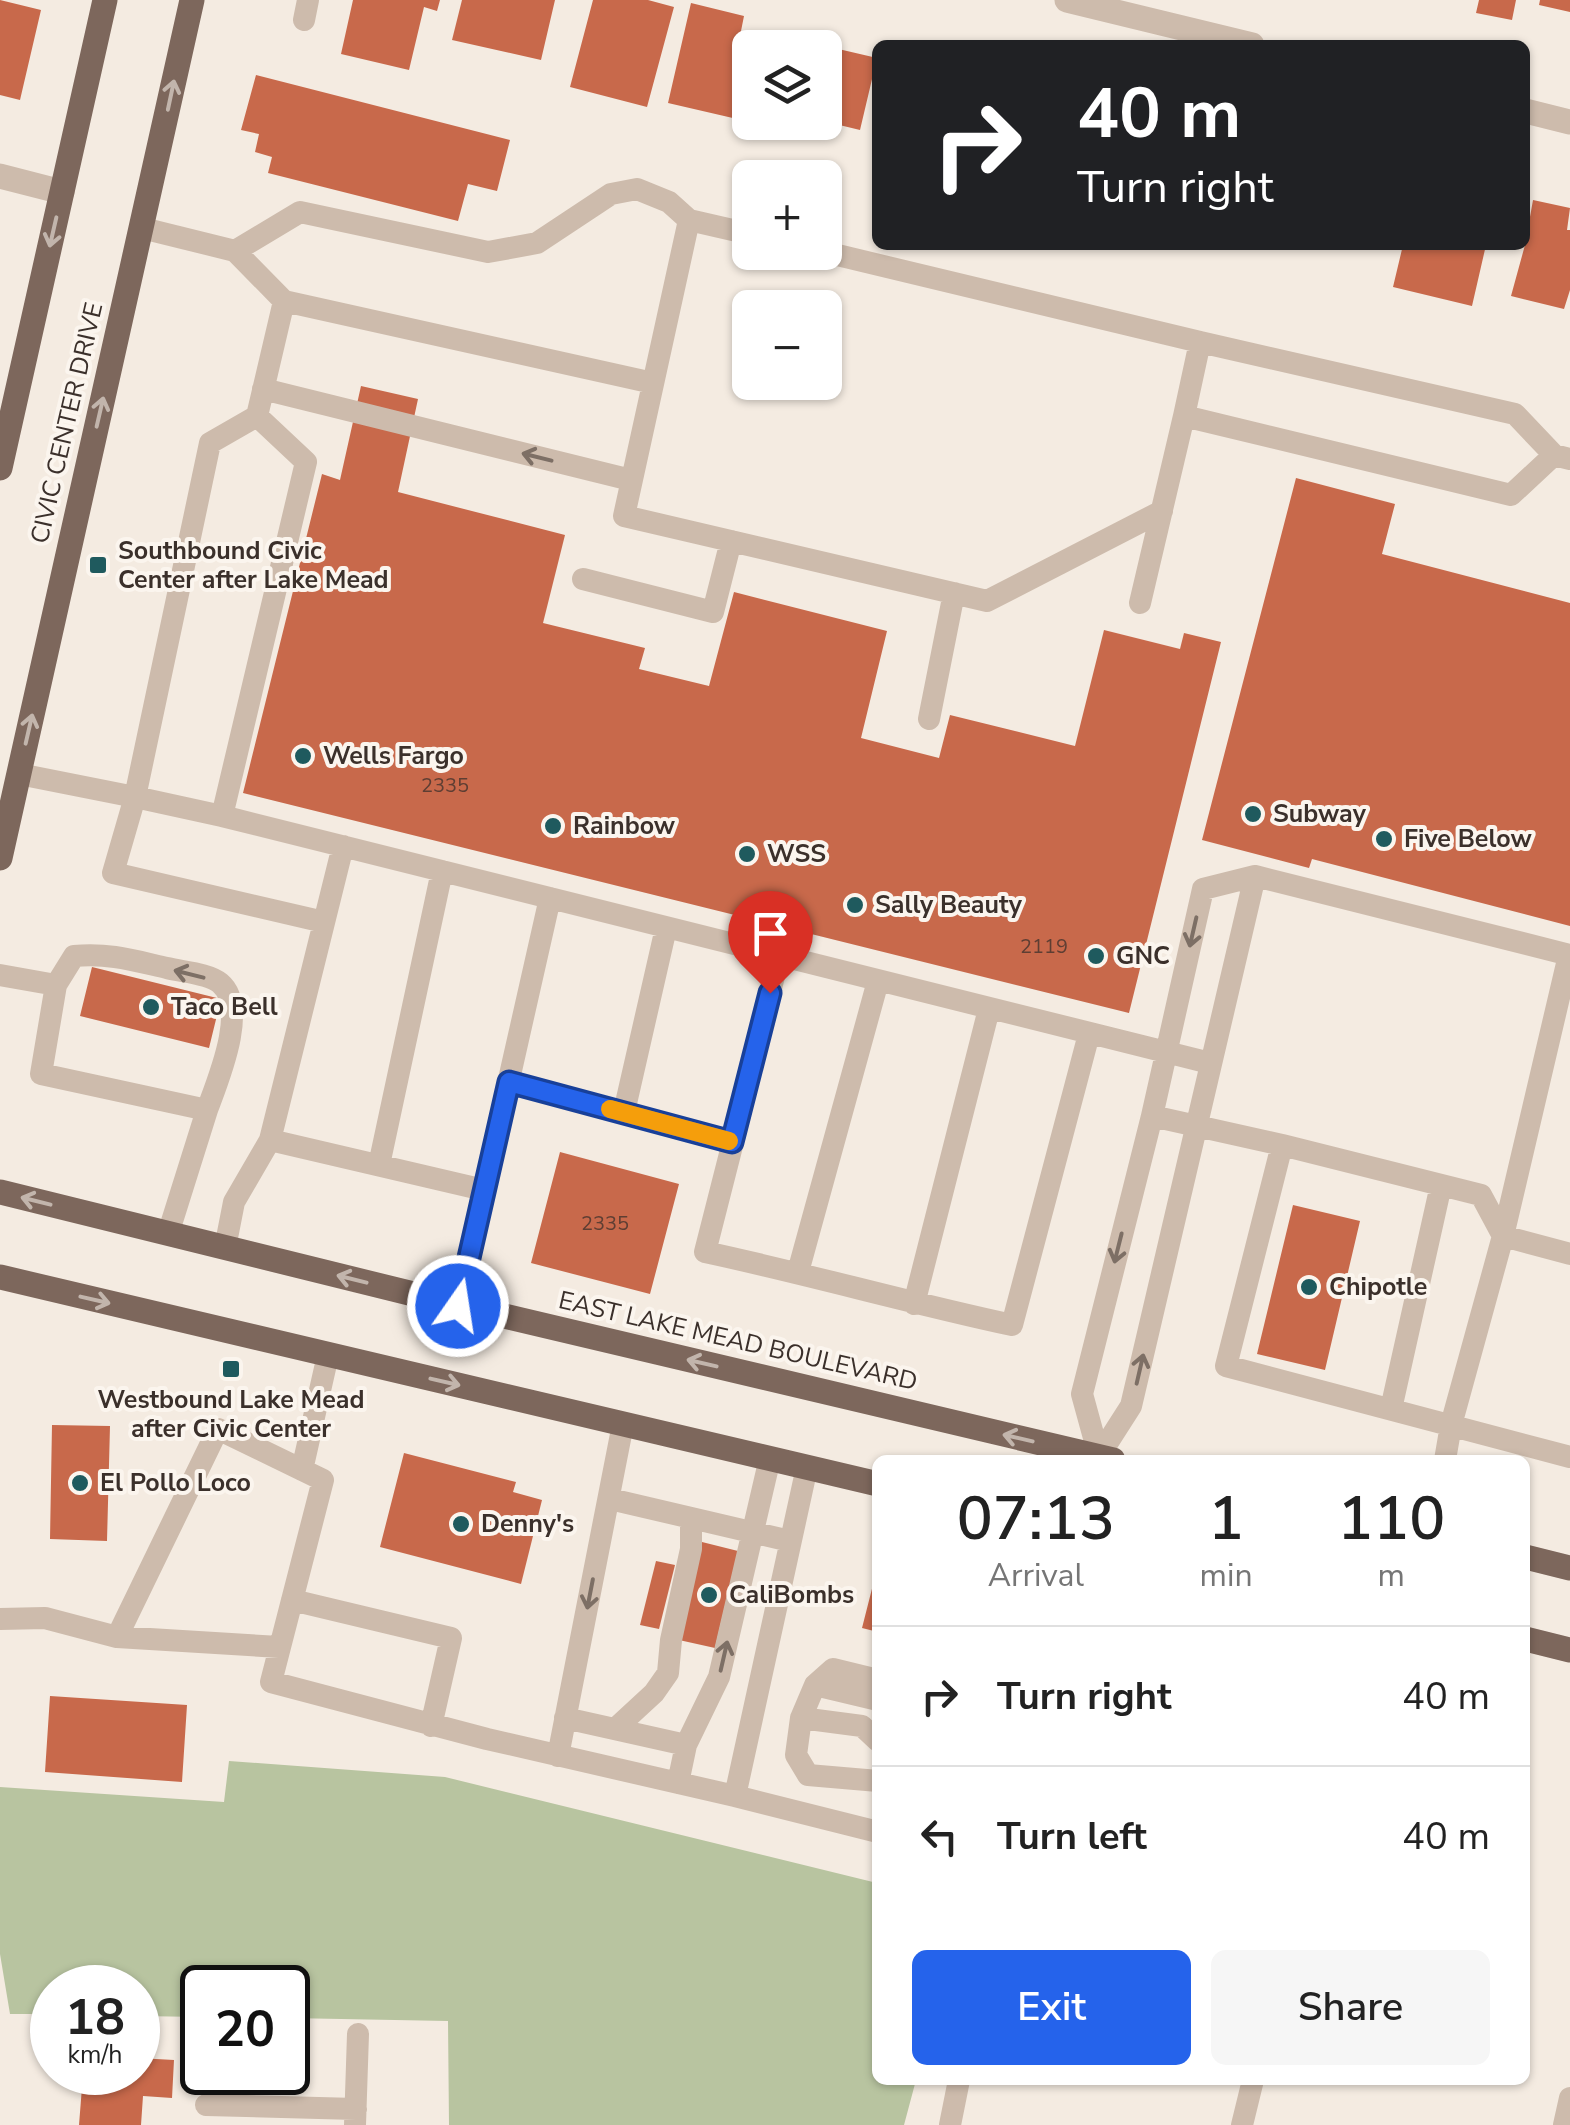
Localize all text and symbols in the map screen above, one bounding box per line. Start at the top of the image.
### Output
map controls [732,30,842,400]
button: layers [732,30,842,140]
text: 40 m [1077,66,1241,162]
one-way arrow [163,80,181,112]
icon: right [912,80,1042,210]
text: Turn right [1077,157,1274,218]
button: + [732,160,842,270]
one-way arrow [43,215,61,247]
button: − [732,290,842,400]
street label: CIVIC CENTER DRIVE [23,299,111,547]
one-way arrow [92,397,110,429]
one-way arrow [522,446,553,465]
place label: Southbound Civic Center after Lake Mead [118,534,389,597]
marker: Southbound Civic Center after Lake Mead [87,554,109,576]
one-way arrow [21,714,39,746]
place label: Wells Fargo [323,739,464,773]
marker: Wells Fargo [292,745,314,767]
house number: 2335 [421,772,469,799]
place label: Subway [1273,797,1367,831]
marker: Subway [1242,803,1264,825]
place label: Rainbow [573,809,676,843]
marker: Rainbow [542,815,564,837]
place label: Five Below [1404,822,1532,856]
marker: Five Below [1373,828,1395,850]
place label: WSS [767,837,826,871]
marker: WSS [736,843,758,865]
place label: Sally Beauty [875,888,1023,922]
pin [728,891,813,994]
marker: Sally Beauty [844,894,866,916]
icon: arrive [743,906,798,961]
one-way arrow [1183,915,1201,947]
house number: 2119 [1020,933,1068,960]
place label: GNC [1116,939,1170,973]
marker: GNC [1085,945,1107,967]
one-way arrow [174,963,205,982]
place label: Taco Bell [171,990,278,1024]
marker: Taco Bell [140,996,162,1018]
one-way arrow [21,1191,52,1210]
house number: 2335 [581,1210,629,1237]
one-way arrow [1108,1232,1127,1263]
position arrow [406,1254,510,1358]
one-way arrow [337,1269,369,1287]
place label: Chipotle [1329,1270,1427,1304]
marker: Chipotle [1298,1276,1320,1298]
street label: EAST LAKE MEAD BOULEVARD [555,1283,921,1399]
one-way arrow [78,1292,110,1310]
one-way arrow [687,1353,719,1371]
one-way arrow [1132,1354,1150,1386]
marker: Westbound Lake Mead after Civic Center [220,1358,242,1380]
one-way arrow [428,1374,460,1392]
place label: Westbound Lake Mead after Civic Center [98,1383,364,1446]
one-way arrow [1003,1428,1035,1446]
place label: El Pollo Loco [100,1466,251,1500]
marker: El Pollo Loco [69,1472,91,1494]
text: 07:13 [957,1478,1115,1560]
text: 1 [1208,1478,1244,1560]
text: 110 [1337,1478,1445,1560]
place label: Denny's [481,1507,574,1541]
marker: Denny's [450,1513,472,1535]
text: Arrival [988,1554,1084,1597]
text: min [1200,1554,1253,1597]
text: m [1378,1554,1405,1597]
one-way arrow [580,1577,599,1609]
place label: CaliBombs [729,1578,854,1612]
marker: CaliBombs [698,1584,720,1606]
one-way arrow [716,1641,734,1673]
icon: right [912,1669,967,1724]
text: Turn right [997,1671,1172,1722]
text: 40 m [1402,1671,1490,1722]
icon: left [912,1809,967,1864]
text: Turn left [997,1811,1147,1862]
text: 40 m [1402,1811,1490,1862]
button: Exit [912,1950,1191,2065]
button: Share [1211,1950,1490,2065]
speed limit sign: 20 [180,1965,310,2095]
text: 18 [65,1983,125,2052]
text: km/h [67,2038,123,2072]

